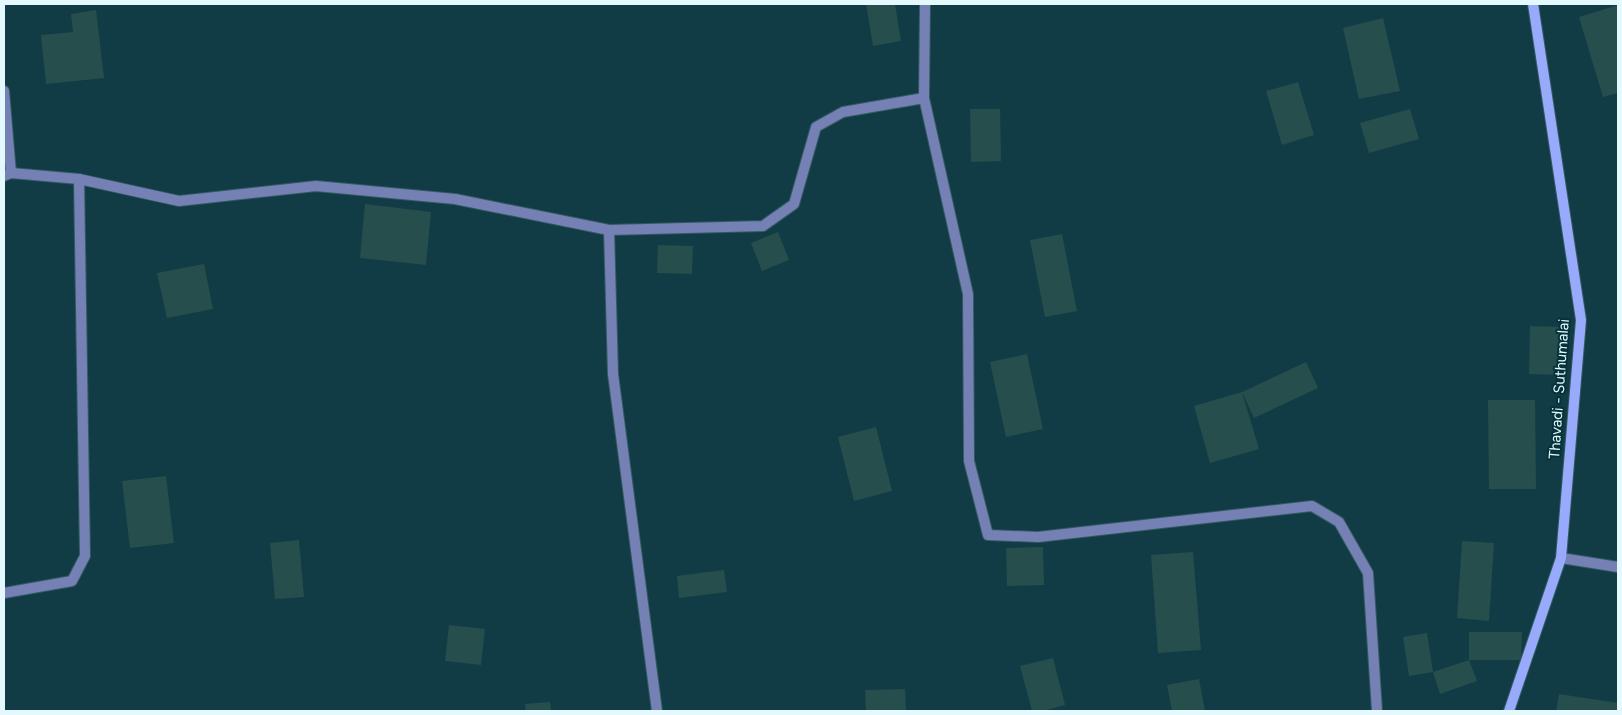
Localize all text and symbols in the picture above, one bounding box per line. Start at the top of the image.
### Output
street label: Thavadi - Suthumalai [1545,318,1573,460]

